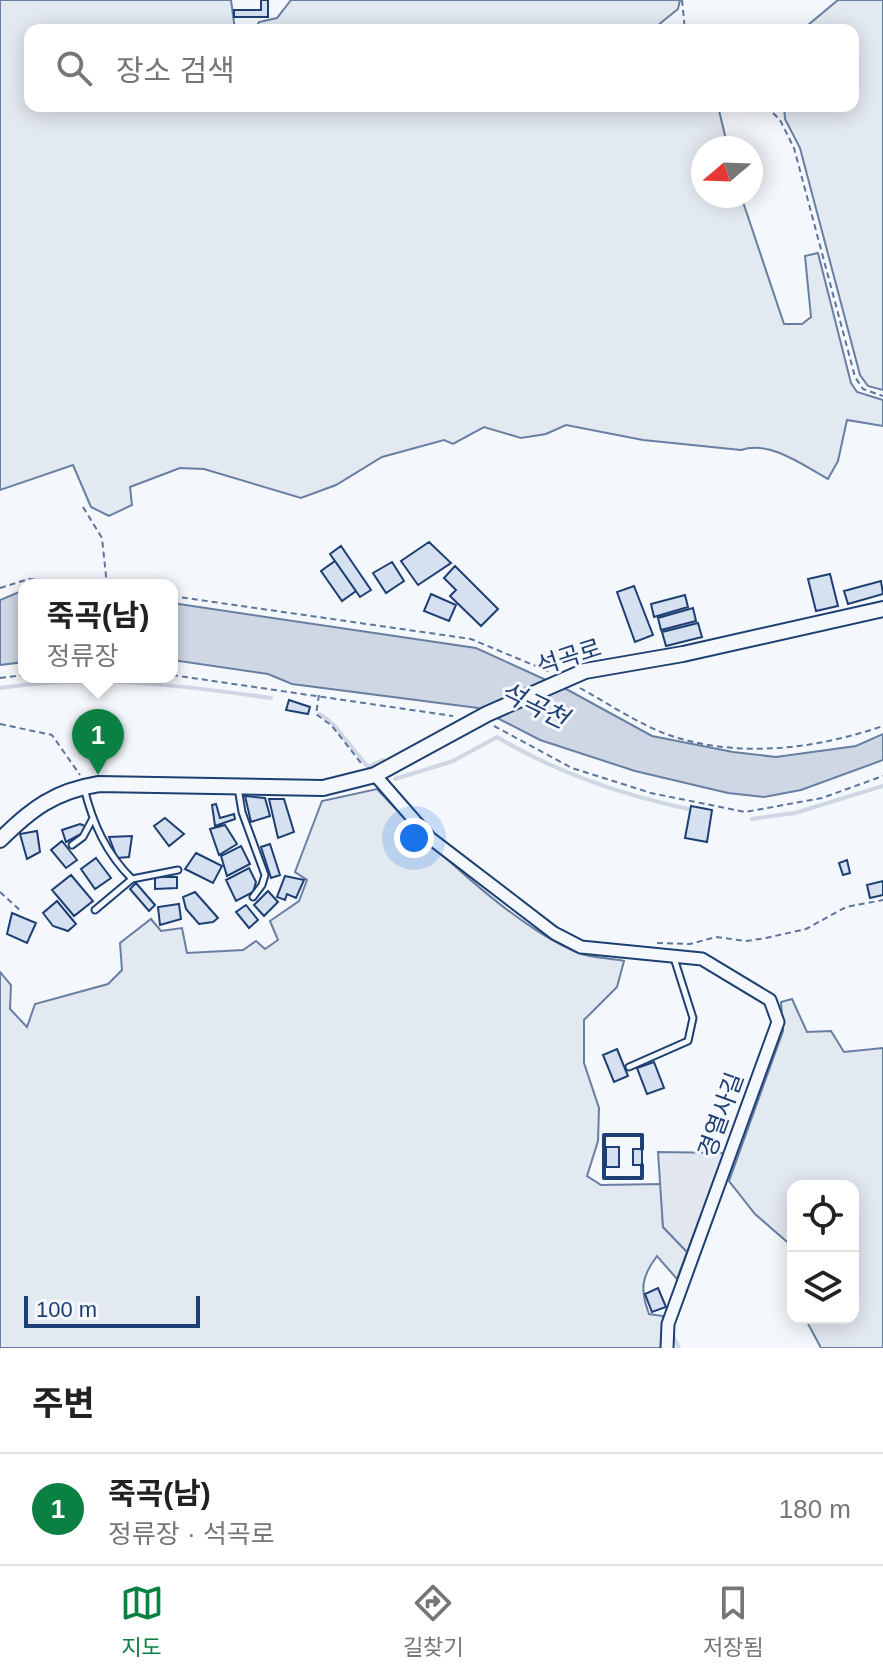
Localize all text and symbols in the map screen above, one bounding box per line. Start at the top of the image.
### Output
search box [24,24,859,112]
icon: search [52,46,96,90]
text: 장소 검색 [116,54,235,87]
north arrow [691,136,763,208]
popup [18,579,178,683]
text: 죽곡(남) [47,599,149,632]
street label: 석곡로 [533,633,605,680]
text: 정류장 [47,641,118,671]
water label: 석곡천 [495,676,576,736]
pin: 1 [72,709,124,775]
your location [394,818,434,858]
street label: 경열사길 [693,1069,748,1161]
map controls [787,1180,859,1324]
button: locate [787,1180,859,1252]
button: layers [787,1252,859,1324]
scale bar [24,1292,200,1328]
text: 100 m [36,1297,97,1322]
text: 주변 [32,1384,95,1422]
text: 죽곡(남) [108,1477,211,1510]
text: 1 [51,1494,65,1524]
text: 180 m [779,1494,851,1524]
text: 정류장 · 석곡로 [108,1519,275,1549]
tab: 지도 [120,1581,164,1661]
tab: 길찾기 [403,1581,463,1661]
tab: 저장됨 [703,1581,763,1661]

